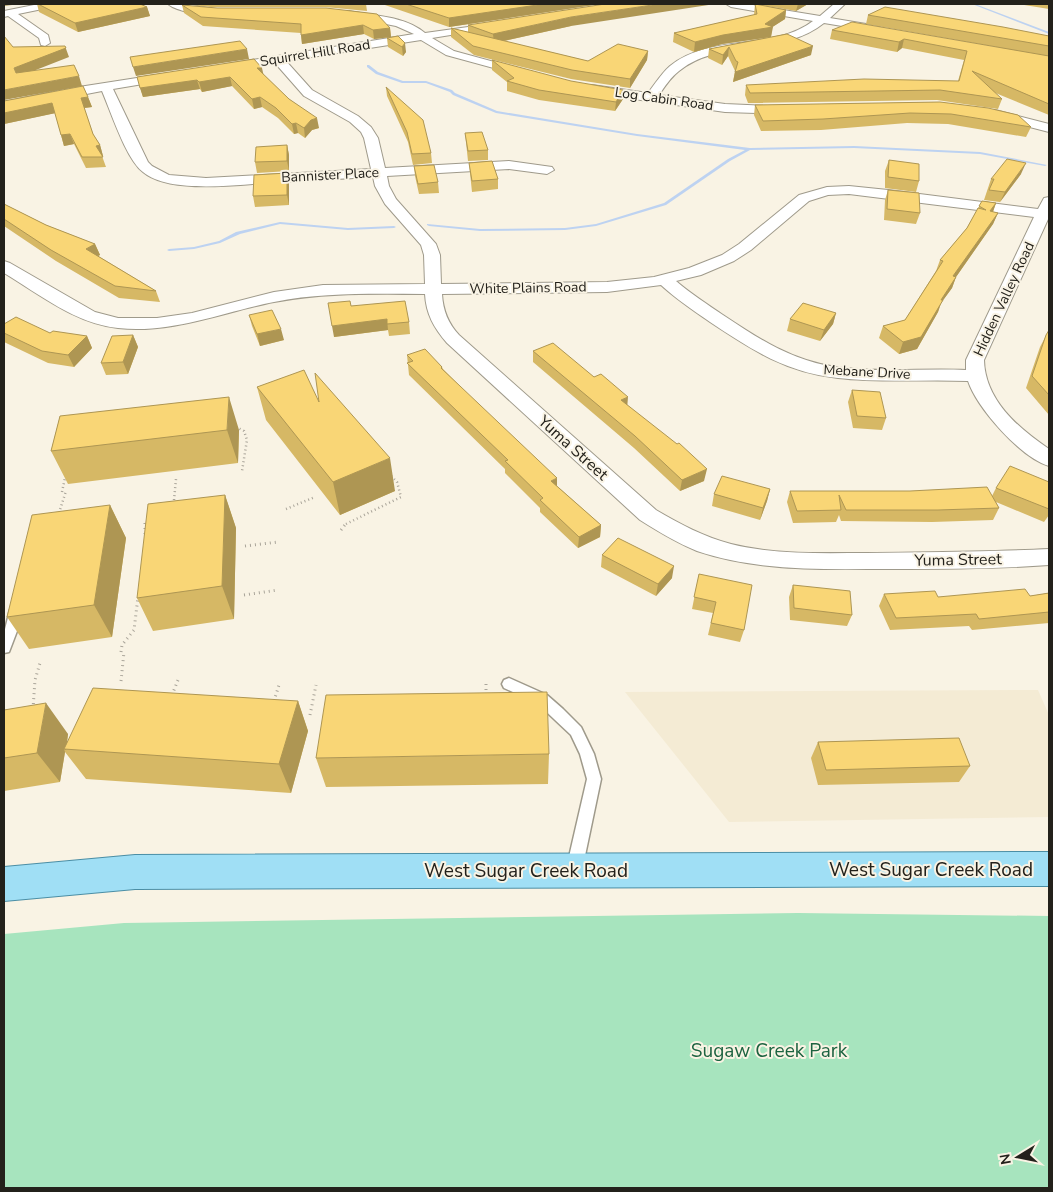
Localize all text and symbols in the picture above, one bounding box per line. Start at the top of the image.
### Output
street label: Squirrel Hill Road [259,35,371,71]
street label: Log Cabin Road [614,83,714,115]
street label: Bannister Place [281,163,379,187]
street label: Hidden Valley Road [969,239,1039,359]
street label: White Plains Road [469,277,587,299]
street label: Mebane Drive [823,360,911,384]
street label: Yuma Street [532,410,613,486]
street label: Yuma Street [913,548,1002,572]
street label: West Sugar Creek Road [829,857,1033,883]
street label: West Sugar Creek Road [424,858,628,884]
park label: Sugaw Creek Park [691,1038,848,1064]
north arrow [993,1132,1043,1182]
text: N [995,1152,1016,1166]

